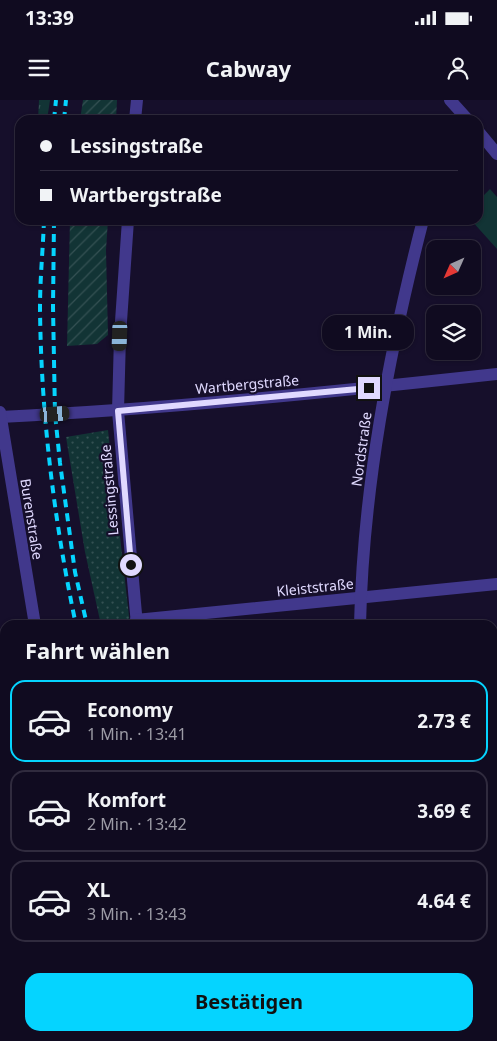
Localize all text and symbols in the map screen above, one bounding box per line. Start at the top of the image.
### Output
text: 13:39 [25,5,74,31]
text: Cabway [206,53,291,83]
icon: menu [25,54,53,82]
icon: person [444,54,472,82]
text: Lessingstraße [70,133,203,159]
text: Wartbergstraße [70,182,222,208]
north arrow [426,240,481,295]
map controls [426,240,481,360]
button: layers [426,305,481,360]
callout: 1 Min. [323,316,415,350]
car [111,321,128,351]
text: 1 Min. [344,321,392,343]
street label: Wartbergstraße [194,370,300,398]
route end [358,377,380,399]
car [39,405,70,423]
street label: Nordstraße [346,410,376,487]
street label: Lessingstraße [96,444,122,536]
street label: Burenstraße [16,477,48,561]
route start [120,554,142,576]
street label: Kleiststraße [276,573,355,600]
text: Fahrt wählen [25,635,170,665]
text: Economy [87,697,173,723]
icon: car [27,699,72,744]
text: 2.73 € [417,708,471,734]
text: 1 Min. · 13:41 [87,723,187,745]
text: Komfort [87,787,166,813]
icon: car [27,789,72,834]
text: 3.69 € [417,798,471,824]
text: 2 Min. · 13:42 [87,813,187,835]
text: XL [87,877,110,903]
icon: car [27,879,72,924]
text: 4.64 € [417,888,471,914]
text: 3 Min. · 13:43 [87,903,187,925]
button: Bestätigen [25,973,473,1031]

